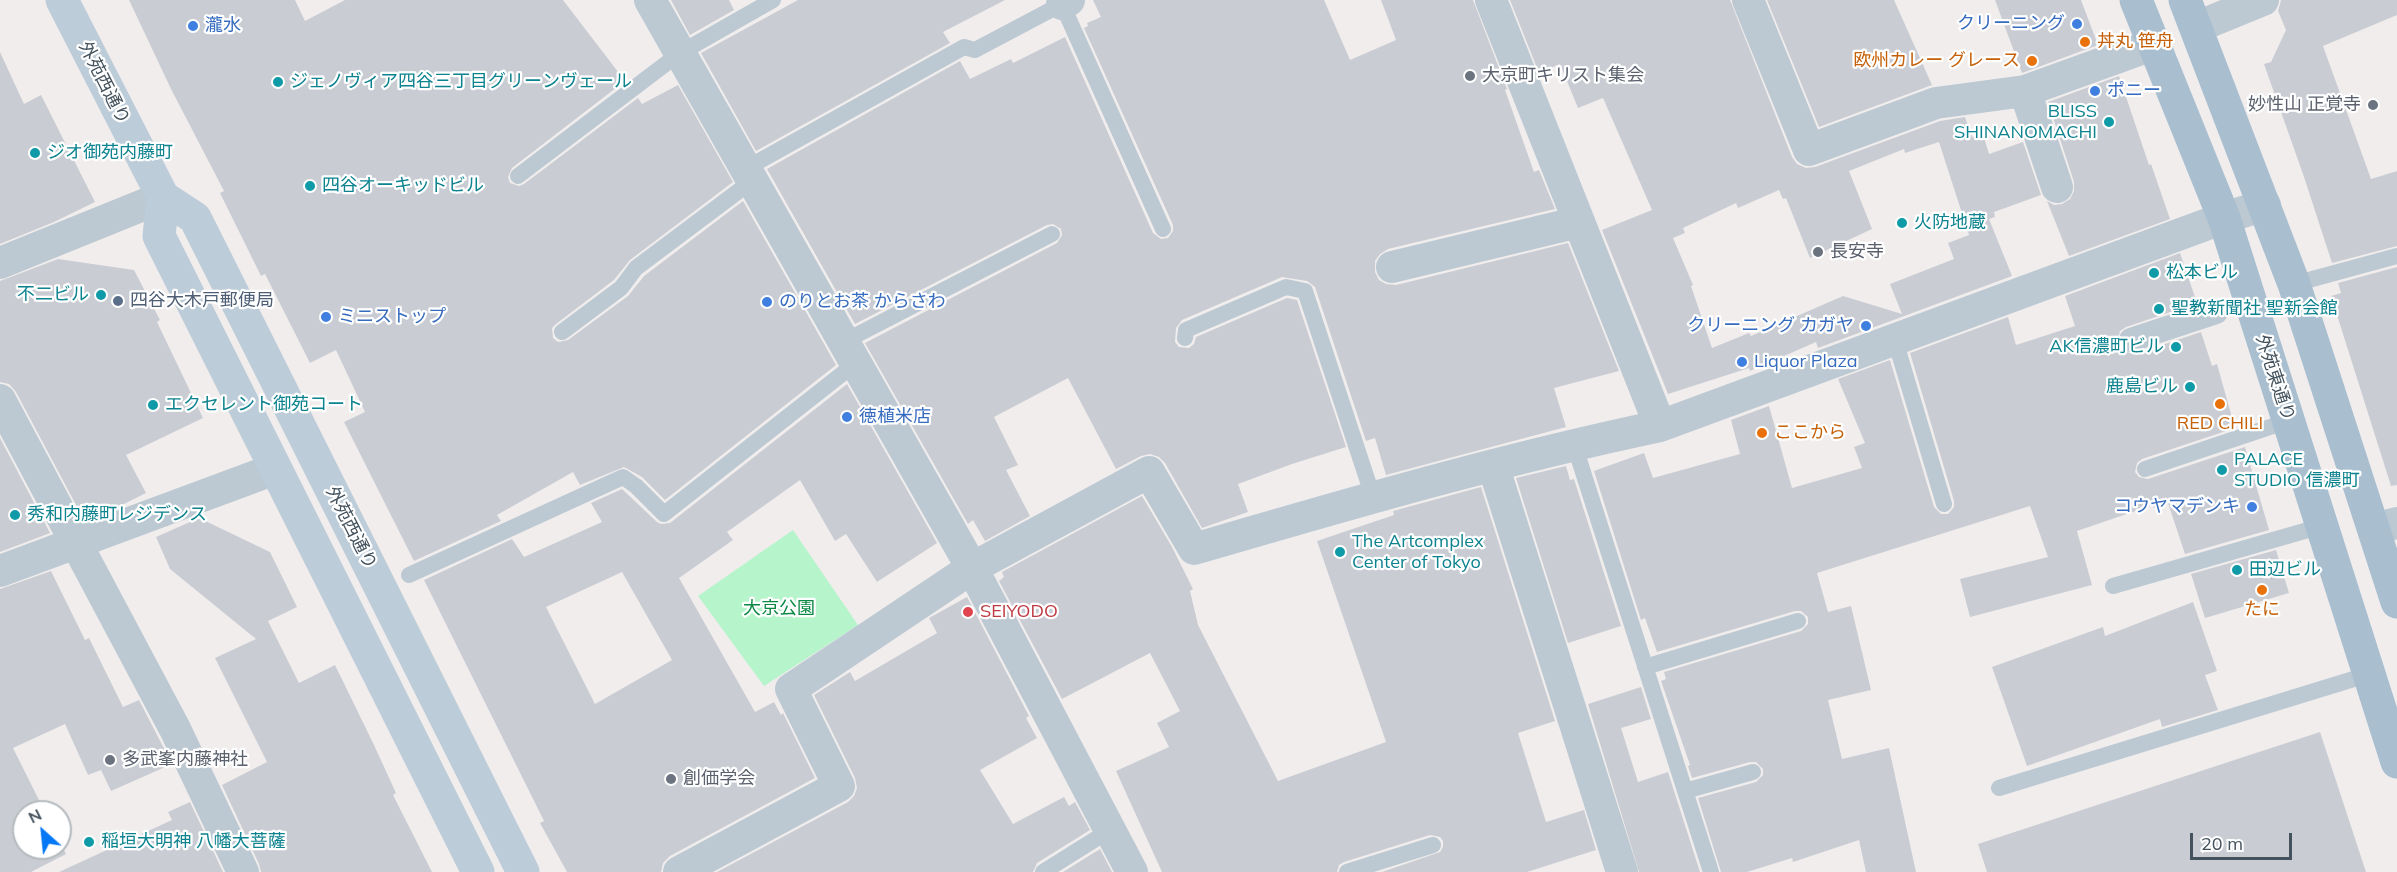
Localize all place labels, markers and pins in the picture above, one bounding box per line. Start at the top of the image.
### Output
place label: クリーニング [1957,13,2065,35]
place label: 瀧水 [205,15,241,37]
marker: クリーニング [2070,17,2084,31]
marker: 瀧水 [186,19,200,33]
place label: 丼丸 笹舟 [2097,31,2174,53]
marker: 丼丸 笹舟 [2078,35,2092,49]
place label: 欧州カレー グレース [1853,50,2020,72]
marker: 欧州カレー グレース [2025,54,2039,68]
place label: 大京町キリスト集会 [1482,65,1644,87]
marker: 大京町キリスト集会 [1463,69,1477,83]
place label: ジェノヴィア四谷三丁目グリーンヴェール [290,71,632,93]
marker: ジェノヴィア四谷三丁目グリーンヴェール [271,75,285,89]
place label: ポニー [2107,80,2161,102]
marker: ポニー [2088,84,2102,98]
place label: 妙性山 正覚寺 [2248,94,2361,116]
marker: 妙性山 正覚寺 [2366,98,2380,112]
place label: BLISS SHINANOMACHI [1954,101,2097,144]
marker: BLISS SHINANOMACHI [2102,115,2116,129]
place label: ジオ御苑内藤町 [47,142,173,164]
marker: ジオ御苑内藤町 [28,146,42,160]
place label: 四谷オーキッドビル [322,175,484,197]
marker: 四谷オーキッドビル [303,179,317,193]
place label: 火防地蔵 [1914,212,1986,234]
marker: 火防地蔵 [1895,216,1909,230]
place label: 長安寺 [1830,241,1884,263]
marker: 長安寺 [1811,245,1825,259]
place label: 松本ビル [2166,262,2238,284]
marker: 松本ビル [2147,266,2161,280]
place label: 不二ビル [17,284,89,306]
marker: 不二ビル [94,288,108,302]
place label: 四谷大木戸郵便局 [130,290,274,312]
place label: のりとお茶 からさわ [779,291,946,313]
marker: 四谷大木戸郵便局 [111,294,125,308]
marker: のりとお茶 からさわ [760,295,774,309]
place label: 聖教新聞社 聖新会館 [2171,298,2338,320]
marker: 聖教新聞社 聖新会館 [2152,302,2166,316]
place label: ミニストップ [338,306,446,328]
marker: ミニストップ [319,310,333,324]
place label: クリーニング カガヤ [1687,315,1854,337]
marker: クリーニング カガヤ [1859,319,1873,333]
place label: AK信濃町ビル [2049,336,2164,358]
marker: AK信濃町ビル [2169,340,2183,354]
place label: Liquor Plaza [1754,351,1858,373]
marker: Liquor Plaza [1735,355,1749,369]
place label: 鹿島ビル [2106,376,2178,398]
marker: 鹿島ビル [2183,380,2197,394]
place label: エクセレント御苑コート [165,394,363,416]
marker: RED CHILI [2213,397,2227,411]
marker: エクセレント御苑コート [146,398,160,412]
place label: 徳植米店 [859,406,931,428]
marker: 徳植米店 [840,410,854,424]
place label: RED CHILI [2177,413,2263,435]
place label: ここから [1774,422,1846,444]
marker: ここから [1755,426,1769,440]
place label: PALACE STUDIO 信濃町 [2234,449,2360,492]
marker: PALACE STUDIO 信濃町 [2215,463,2229,477]
place label: コウヤマデンキ [2114,496,2240,518]
marker: コウヤマデンキ [2245,500,2259,514]
place label: 秀和内藤町レジデンス [27,504,207,526]
marker: 秀和内藤町レジデンス [8,508,22,522]
place label: The Artcomplex Center of Tokyo [1352,531,1484,574]
marker: The Artcomplex Center of Tokyo [1333,545,1347,559]
place label: 田辺ビル [2249,559,2321,581]
marker: 田辺ビル [2230,563,2244,577]
marker: たに [2255,583,2269,597]
place label: たに [2244,599,2280,621]
place label: SEIYODO [980,601,1058,623]
marker: SEIYODO [961,605,975,619]
place label: 多武峯内藤神社 [122,749,248,771]
marker: 多武峯内藤神社 [103,753,117,767]
place label: 創価学会 [683,768,755,790]
marker: 創価学会 [664,772,678,786]
place label: 稲垣大明神 八幡大菩薩 [101,831,286,853]
marker: 稲垣大明神 八幡大菩薩 [82,835,96,849]

